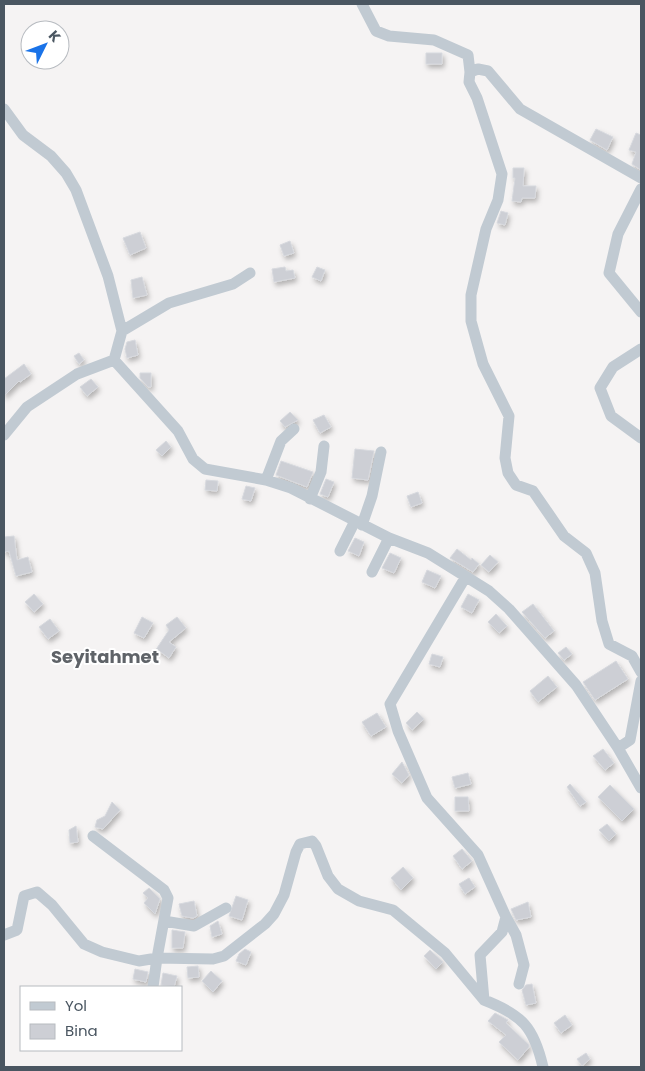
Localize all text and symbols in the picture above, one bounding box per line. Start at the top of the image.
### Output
north arrow [20,20,70,70]
text: K [44,26,66,47]
district label: Seyitahmet [51,644,159,669]
legend [20,986,182,1051]
text: Yol [65,995,87,1016]
text: Bina [65,1020,98,1041]

